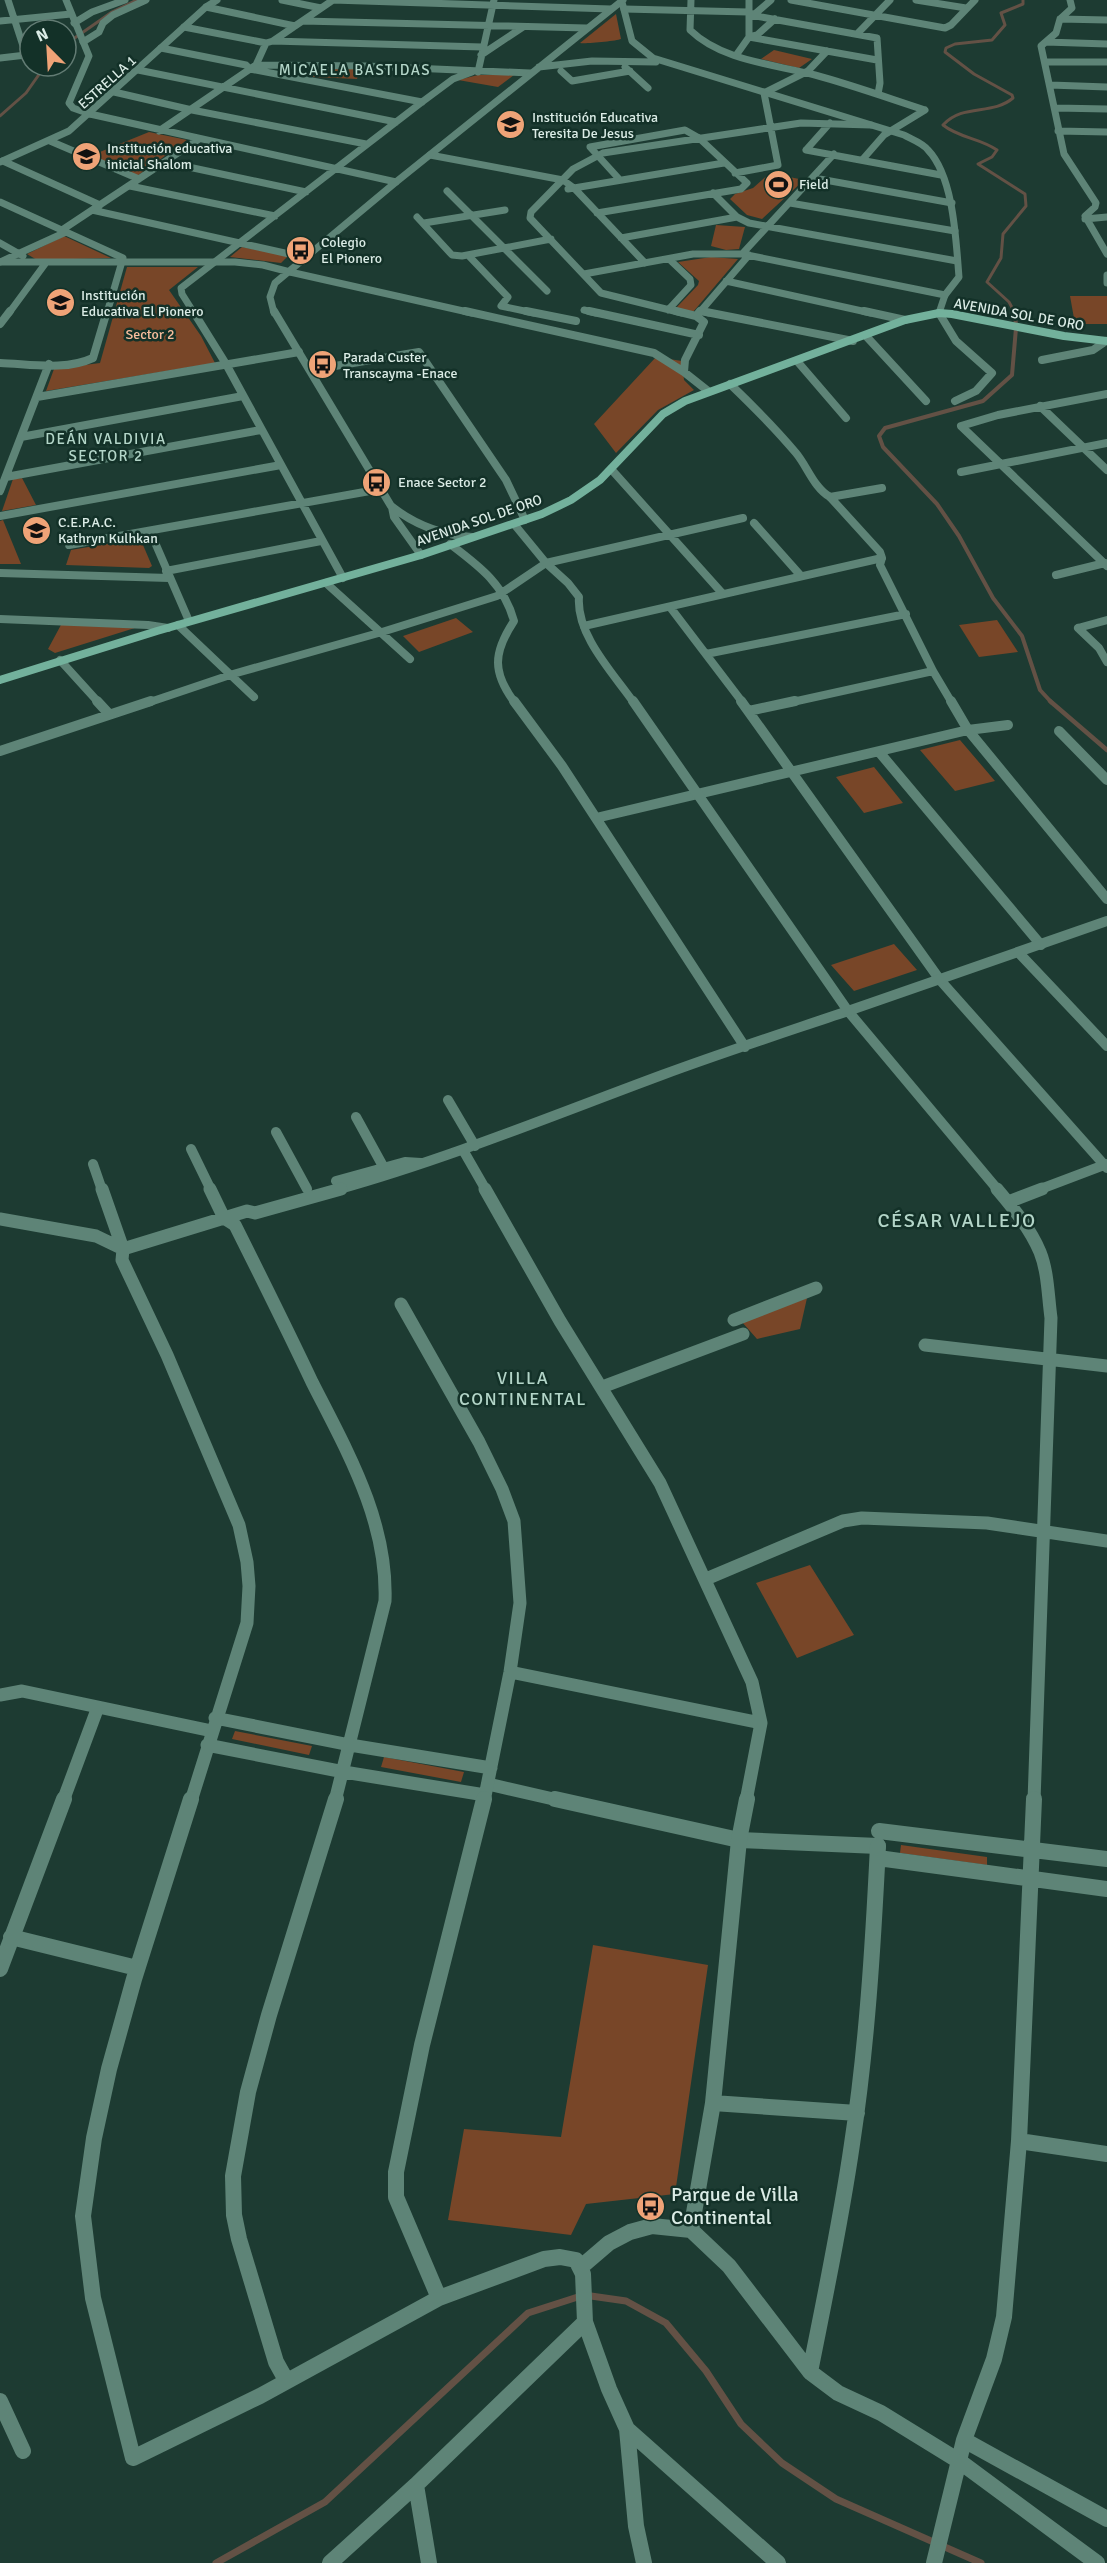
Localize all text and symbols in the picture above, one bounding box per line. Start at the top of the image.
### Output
north arrow [18,18,78,78]
text: N [33,24,51,47]
street label: ESTRELLA 1 [75,52,140,113]
district label: MICAELA BASTIDAS [279,61,431,79]
school or university icon: Institución Educativa Teresita De Jesus [495,109,527,141]
place label: Institución Educativa Teresita De Jesus [532,109,658,142]
school or university icon: Institución educativa inicial Shalom [70,140,102,172]
place label: Institución educativa inicial Shalom [107,140,232,173]
sports icon: Field [762,168,794,200]
place label: Field [799,176,829,193]
bus stop icon: Colegio El Pionero [284,234,316,266]
place label: Colegio El Pionero [321,234,382,267]
school or university icon: Institución Educativa El Pionero [44,287,76,319]
place label: Institución Educativa El Pionero [81,287,204,320]
street label: AVENIDA SOL DE ORO [953,295,1085,334]
park label: Sector 2 [125,326,175,343]
bus stop icon: Parada Custer Transcayma -Enace [306,349,338,381]
place label: Parada Custer Transcayma -Enace [343,349,458,382]
district label: DEÁN VALDIVIA SECTOR 2 [45,429,167,465]
bus stop icon: Enace Sector 2 [361,466,393,498]
place label: Enace Sector 2 [398,474,486,491]
street label: AVENIDA SOL DE ORO [414,491,544,550]
school or university icon: C.E.P.A.C. Kathryn Kulhkan [21,514,53,546]
place label: C.E.P.A.C. Kathryn Kulhkan [58,514,158,547]
district label: CÉSAR VALLEJO [877,1208,1037,1233]
district label: VILLA CONTINENTAL [459,1367,587,1410]
place label: Parque de Villa Continental [671,2182,799,2230]
bus stop icon: Parque de Villa Continental [634,2190,666,2222]

